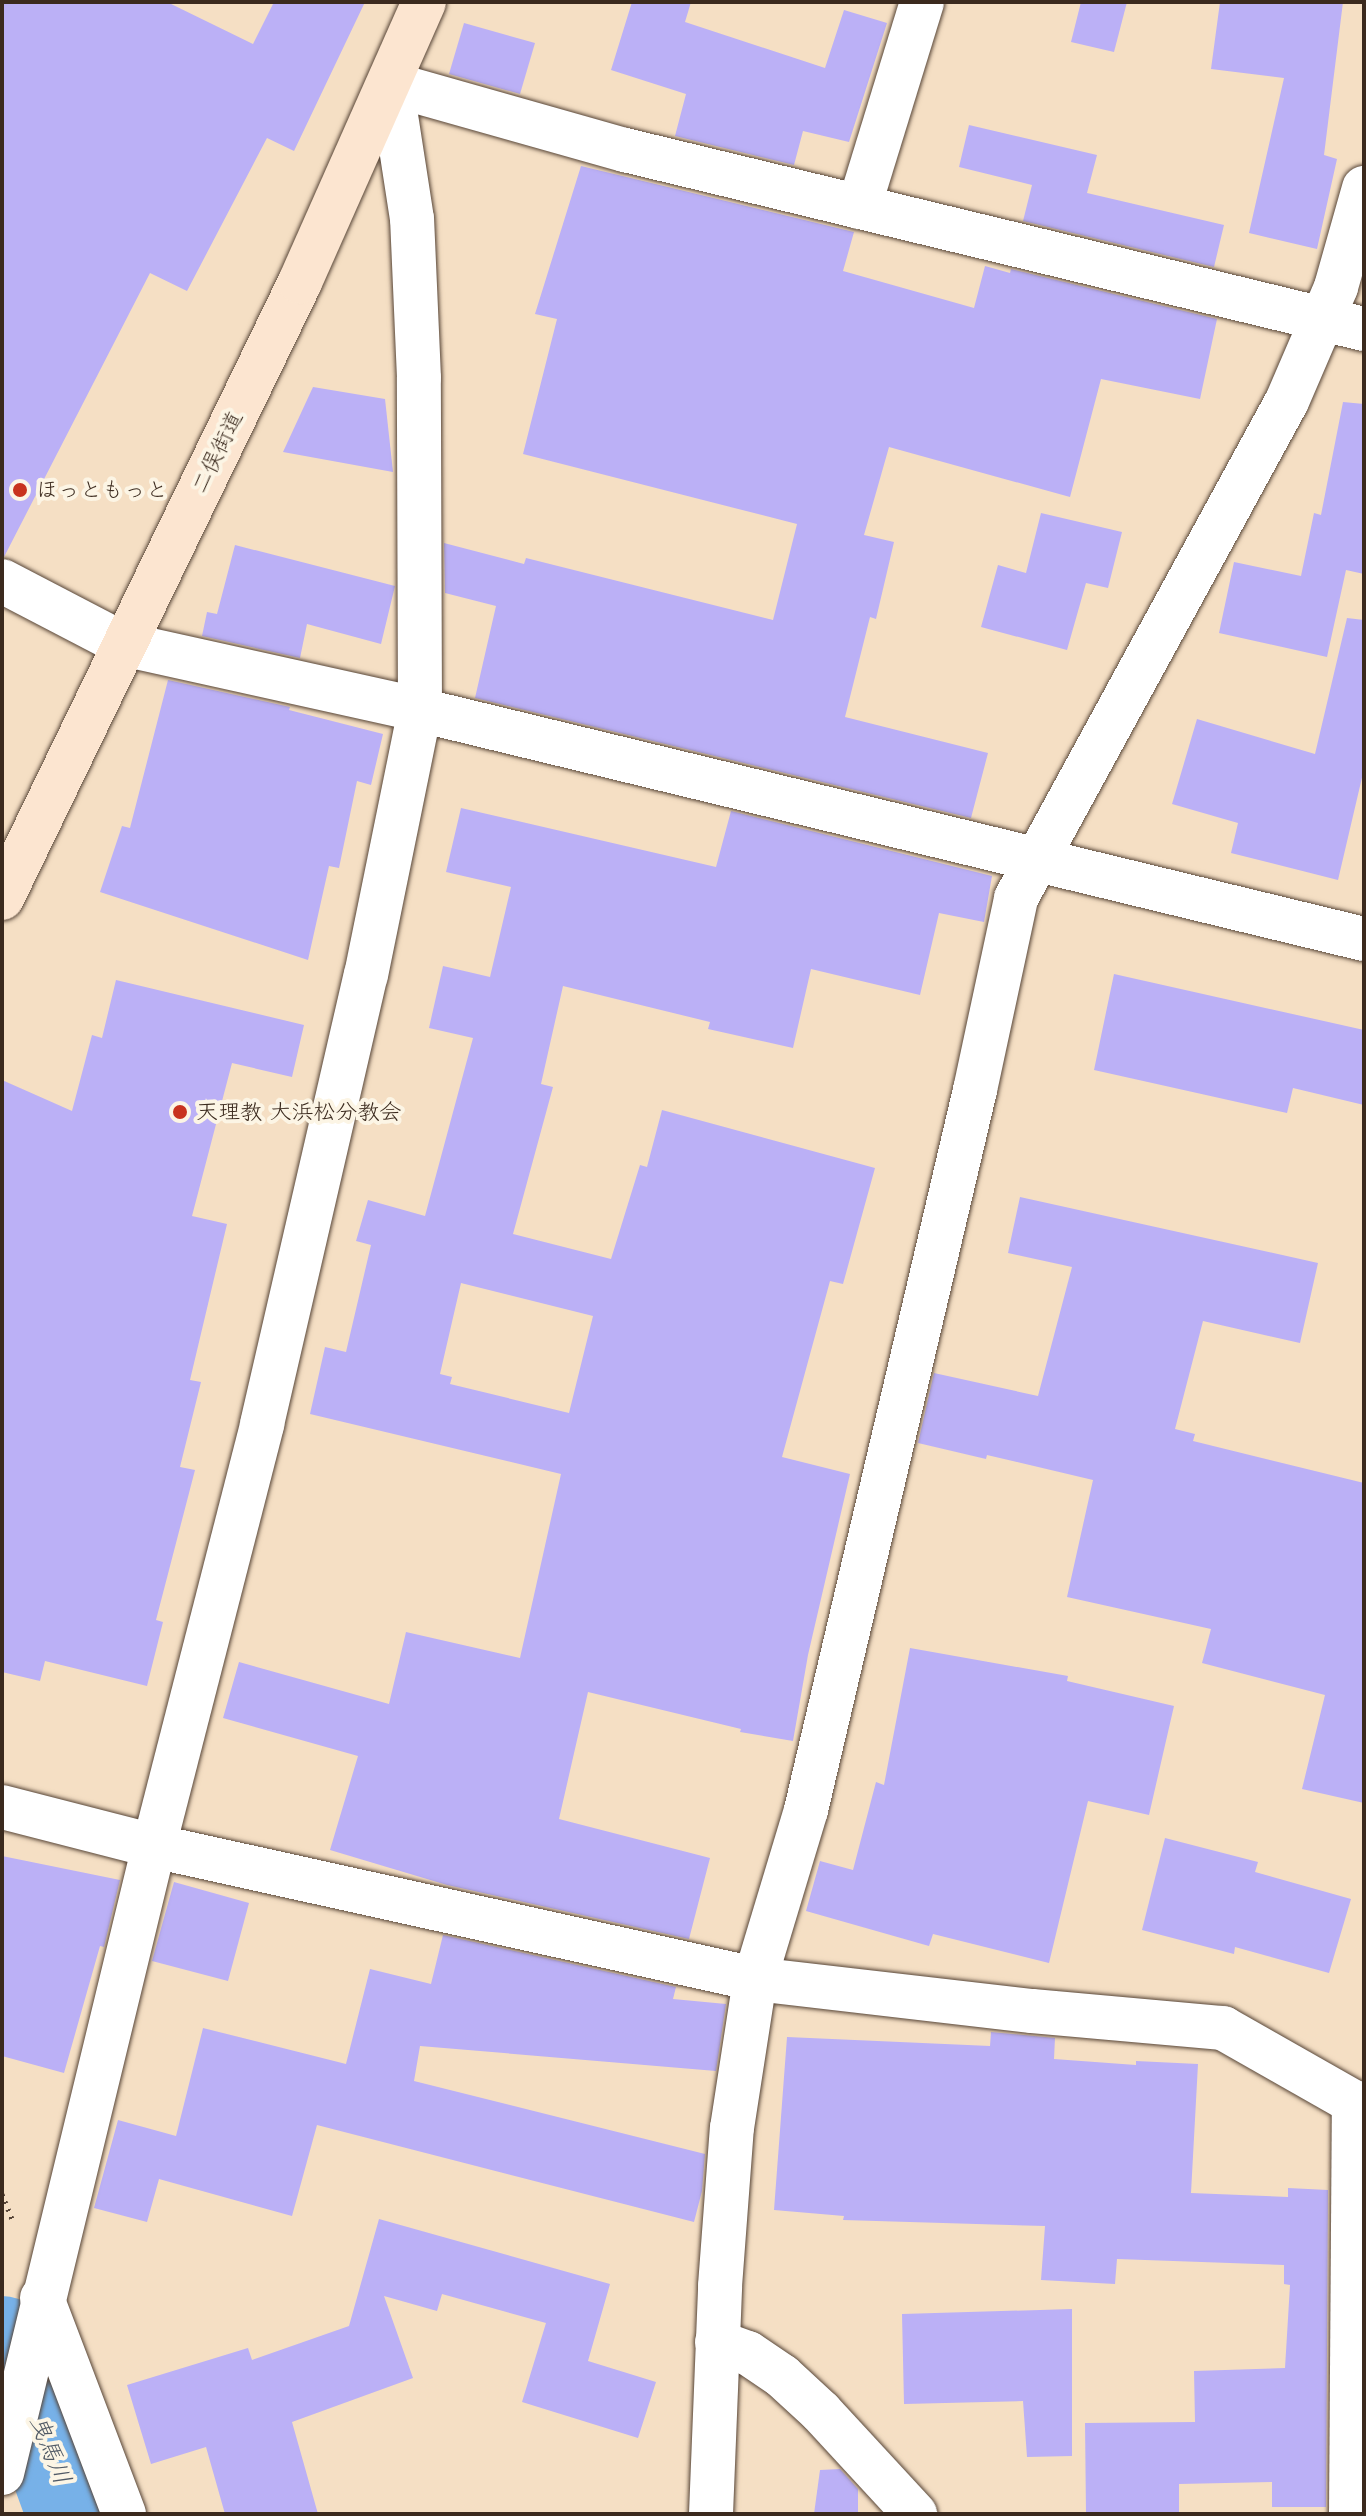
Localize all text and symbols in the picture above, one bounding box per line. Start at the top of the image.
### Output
street label: 二俣街道 [186,407,248,497]
place label: ほっともっと [36,477,168,503]
marker: ほっともっと [11,481,29,499]
place label: 天理教 大浜松分教会 [196,1099,402,1125]
marker: 天理教 大浜松分教会 [171,1103,189,1121]
water label: 曳馬川 [23,2411,77,2489]

